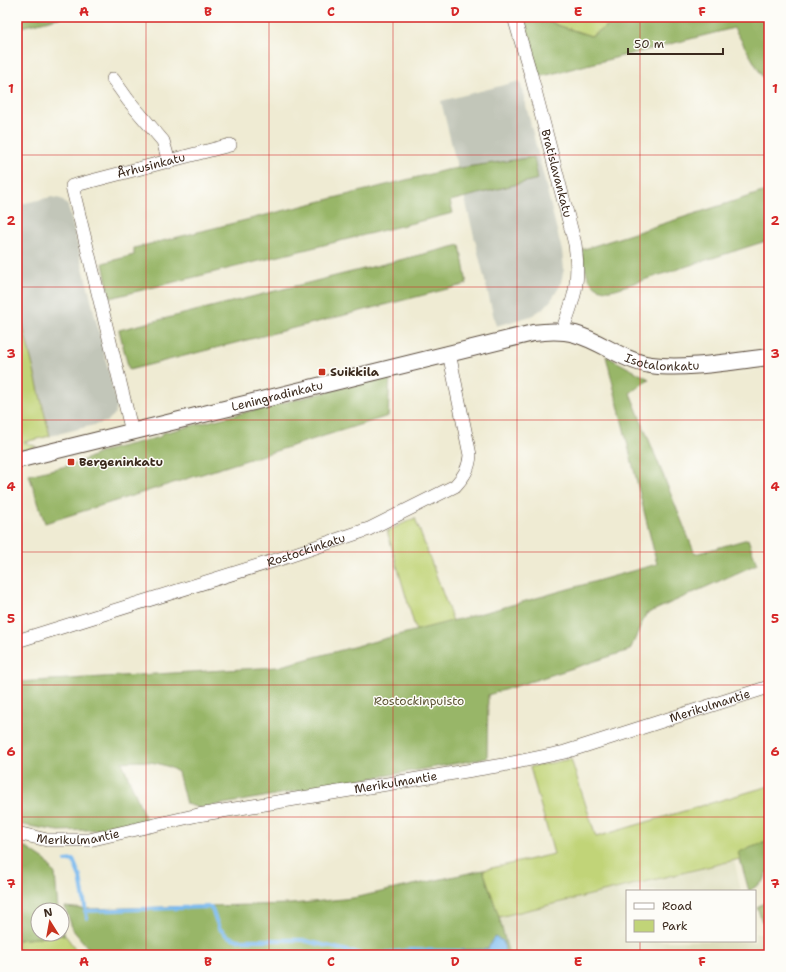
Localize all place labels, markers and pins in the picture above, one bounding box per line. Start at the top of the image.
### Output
place label: Suikkila [330,364,380,380]
marker: Suikkila [317,367,327,377]
place label: Bergeninkatu [79,454,163,470]
marker: Bergeninkatu [66,457,76,467]

